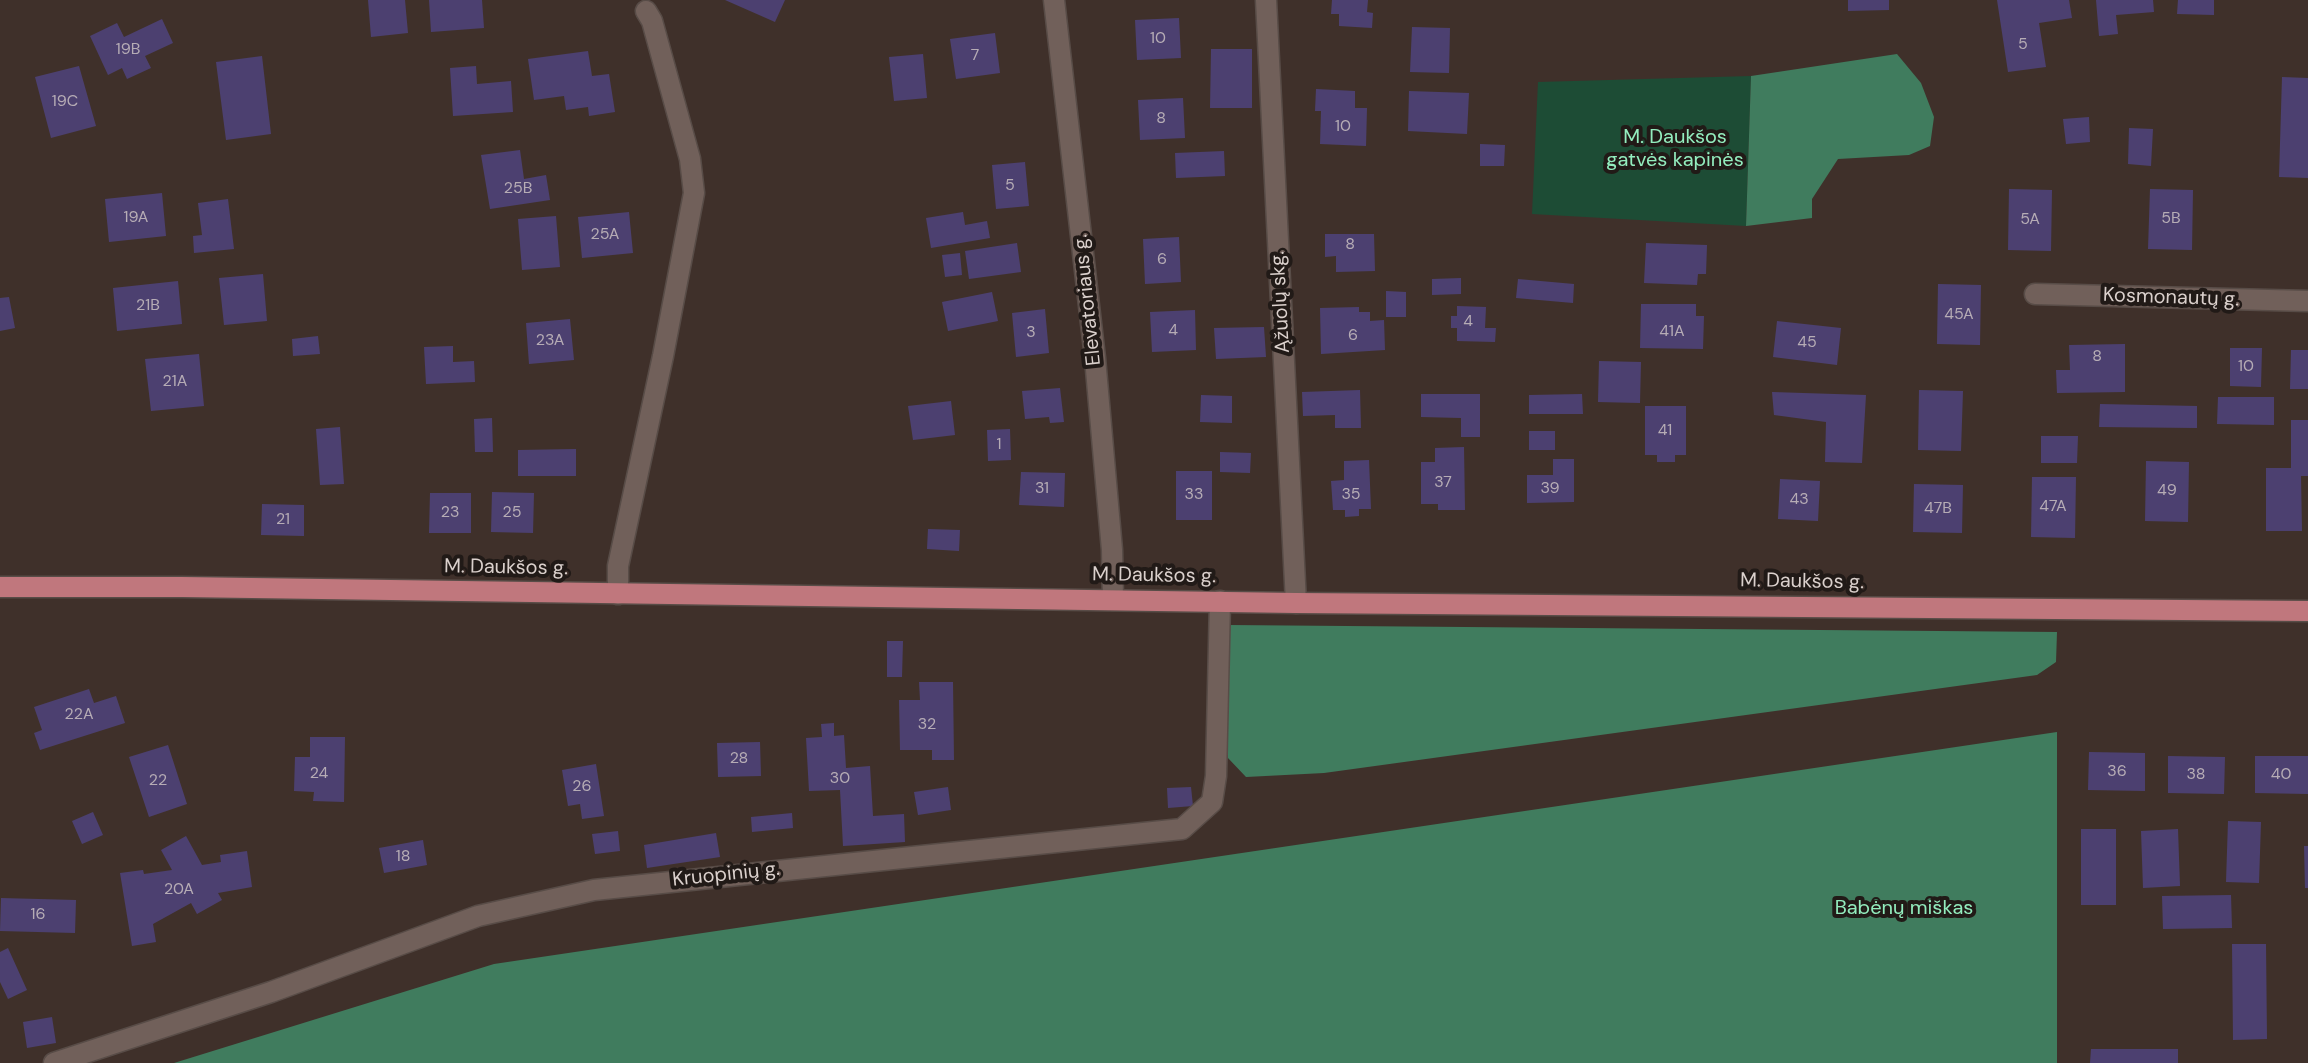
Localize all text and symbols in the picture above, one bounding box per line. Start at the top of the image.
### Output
house number: 10 [1150,29,1166,49]
house number: 5 [2018,35,2028,55]
house number: 19B [116,40,140,60]
house number: 7 [971,46,979,66]
house number: 19C [52,92,78,112]
house number: 8 [1156,109,1166,129]
house number: 10 [1335,117,1351,137]
park label: M. Daukšos gatvės kapinės [1606,126,1744,173]
house number: 5 [1005,176,1015,196]
house number: 25B [504,179,532,199]
house number: 19A [124,208,148,228]
house number: 5B [2161,209,2181,229]
house number: 5A [2020,210,2040,230]
house number: 25A [591,225,619,245]
street label: Elevatoriaus g. [1069,233,1107,367]
house number: 8 [1345,235,1355,255]
house number: 6 [1157,250,1167,270]
street label: Ąžuolų skg. [1266,250,1296,354]
street label: Kosmonautų g. [2103,284,2239,312]
house number: 21B [136,296,160,316]
house number: 45A [1944,305,1974,325]
house number: 4 [1463,312,1473,332]
house number: 4 [1168,321,1178,341]
house number: 41A [1659,322,1685,342]
house number: 3 [1026,323,1036,343]
house number: 6 [1348,326,1358,346]
house number: 23A [536,331,564,351]
house number: 45 [1797,333,1817,353]
house number: 8 [2092,347,2102,367]
house number: 10 [2238,357,2254,377]
house number: 21A [163,372,187,392]
house number: 41 [1658,421,1672,441]
house number: 1 [997,435,1001,455]
house number: 37 [1434,473,1452,493]
house number: 31 [1035,479,1049,499]
house number: 39 [1540,479,1560,499]
house number: 49 [2157,481,2177,501]
house number: 33 [1185,485,1203,505]
house number: 35 [1341,485,1361,505]
house number: 43 [1789,490,1809,510]
house number: 47A [2039,497,2067,517]
house number: 47B [1924,499,1952,519]
house number: 23 [441,503,459,523]
house number: 25 [503,503,521,523]
house number: 21 [276,510,290,530]
street label: M. Daukšos g. [444,555,568,581]
street label: M. Daukšos g. [1092,563,1216,589]
street label: M. Daukšos g. [1740,569,1864,595]
house number: 22A [64,705,94,725]
house number: 32 [918,715,936,735]
house number: 28 [730,749,748,769]
house number: 36 [2107,762,2127,782]
house number: 24 [310,764,328,784]
house number: 38 [2186,765,2206,785]
house number: 40 [2271,765,2291,785]
house number: 30 [830,769,850,789]
house number: 22 [149,771,167,791]
house number: 26 [572,777,592,797]
house number: 18 [396,847,410,867]
street label: Kruopinių g. [671,857,781,893]
house number: 20A [164,880,194,900]
park label: Babėnų miškas [1835,897,1973,921]
house number: 16 [30,905,46,925]

